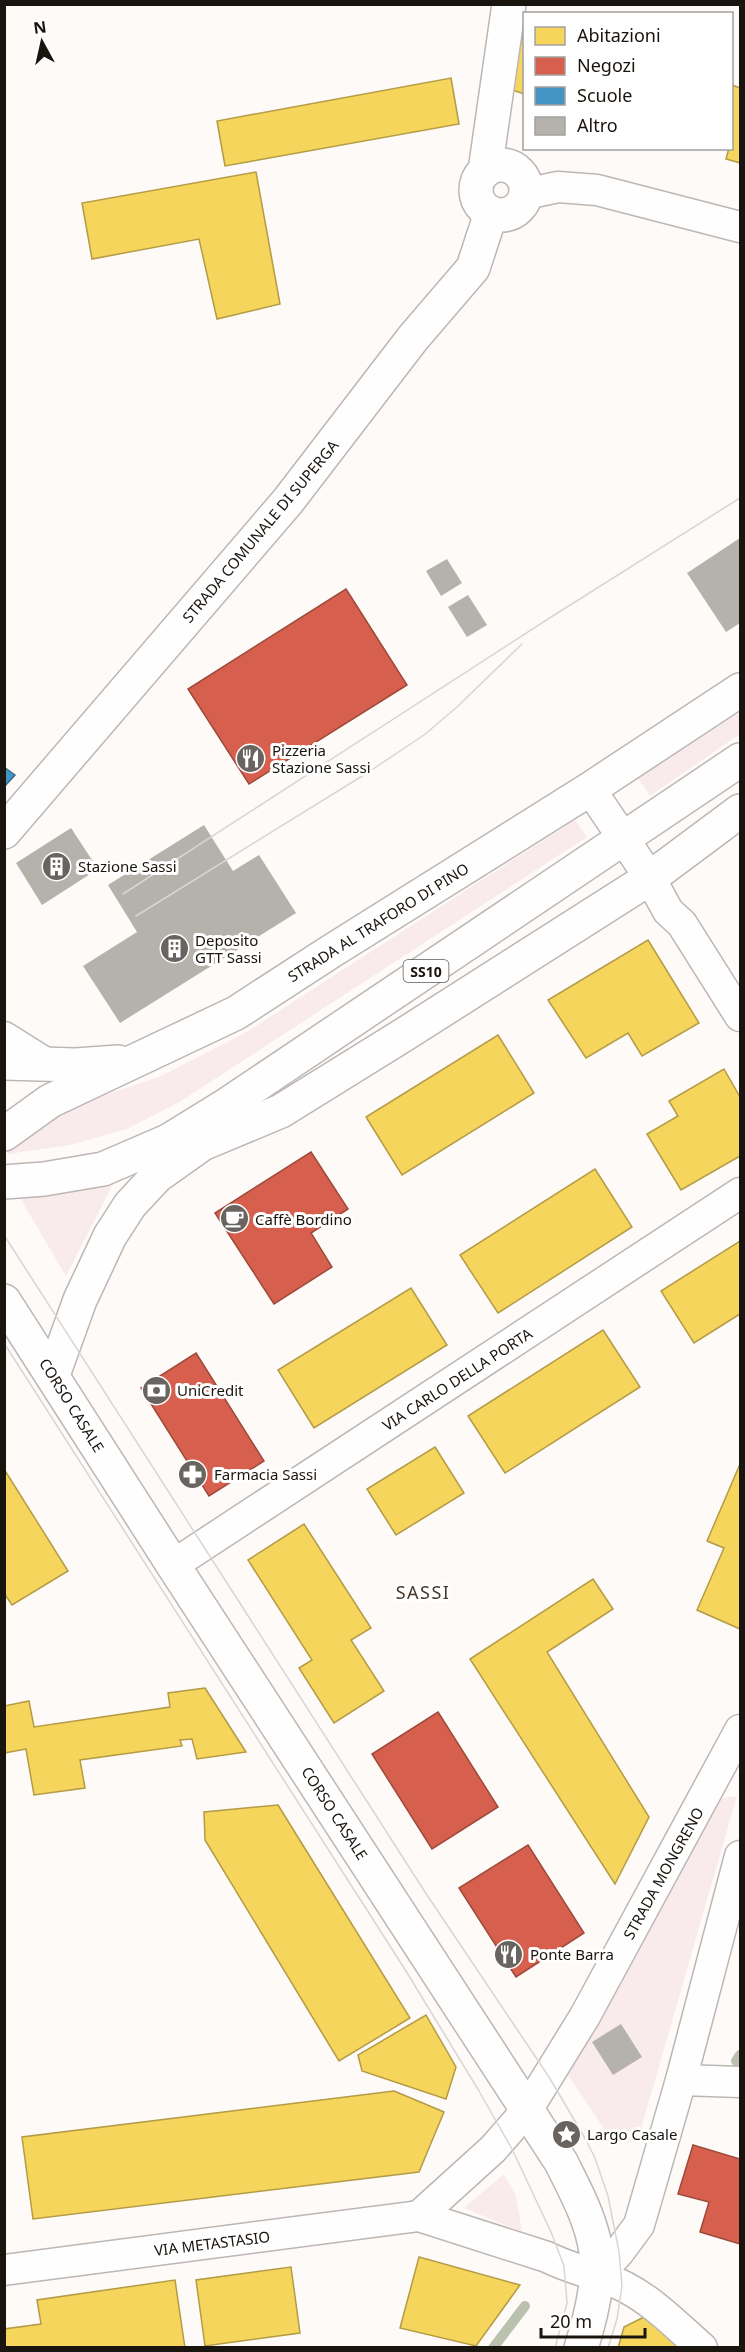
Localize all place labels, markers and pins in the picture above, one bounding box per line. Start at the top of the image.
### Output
place label: Pizzeria Stazione Sassi [272,740,371,777]
restaurant icon: Pizzeria Stazione Sassi [235,743,267,775]
building icon: Stazione Sassi [41,850,73,882]
place label: Stazione Sassi [78,856,177,876]
place label: Deposito GTT Sassi [195,930,262,967]
building icon: Deposito GTT Sassi [158,933,190,965]
cafe icon: Caffè Bordino [218,1203,250,1235]
place label: Caffè Bordino [255,1209,352,1229]
bank icon: UniCredit [140,1374,172,1406]
place label: UniCredit [177,1380,244,1400]
pharmacy icon: Farmacia Sassi [177,1458,209,1490]
place label: Farmacia Sassi [214,1464,317,1484]
restaurant icon: Ponte Barra [493,1938,525,1970]
place label: Ponte Barra [530,1944,614,1964]
place icon: Largo Casale [550,2118,582,2150]
place label: Largo Casale [587,2124,677,2144]

